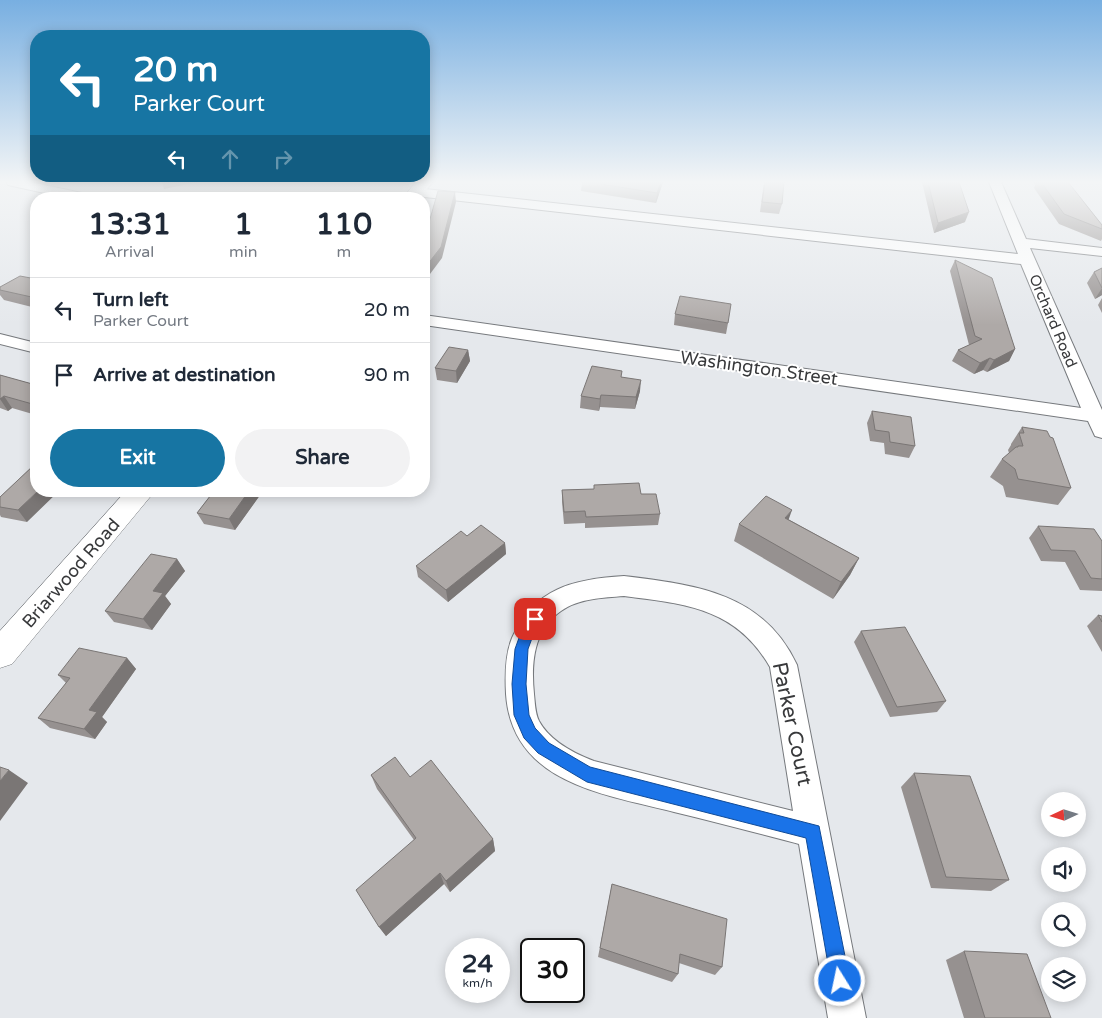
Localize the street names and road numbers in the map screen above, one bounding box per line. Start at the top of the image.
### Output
street label: Orchard Road [1025,272,1081,370]
street label: Washington Street [679,346,839,390]
street label: Briarwood Road [17,514,125,632]
street label: Parker Court [767,660,817,788]

